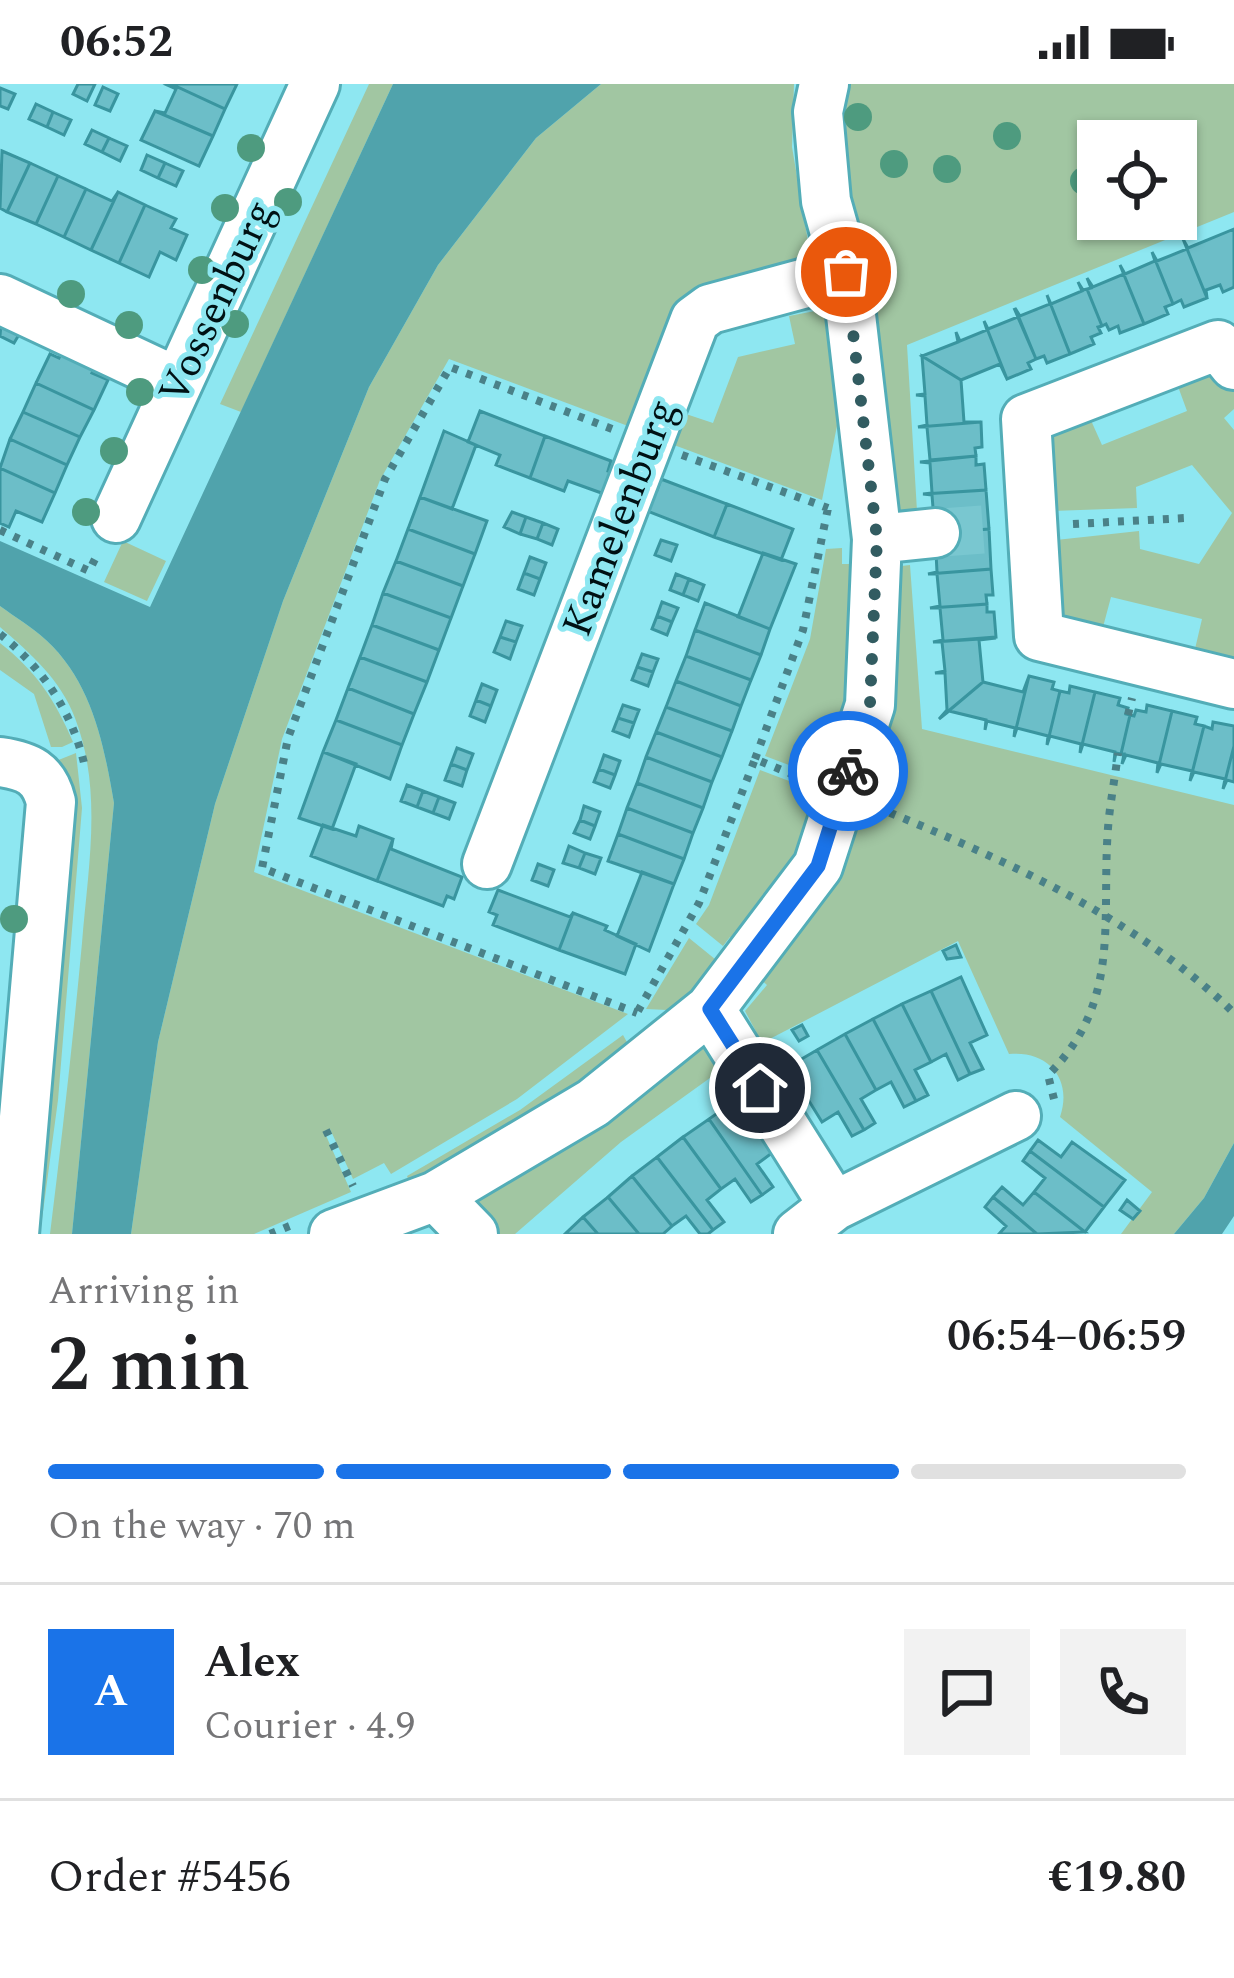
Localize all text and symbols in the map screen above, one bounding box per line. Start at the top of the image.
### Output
text: 06:52 [60,8,173,77]
map controls [1077,120,1197,240]
button: locate [1077,120,1197,240]
street label: Vossenburg [143,190,292,414]
pin [795,221,897,323]
icon: bag [813,239,879,305]
street label: Kamelenburg [546,390,694,646]
courier [788,711,908,831]
icon: bike [815,738,881,804]
pin [709,1037,811,1139]
icon: home [727,1055,793,1121]
text: Arriving in [48,1262,240,1321]
text: 06:54–06:59 [947,1302,1186,1371]
text: 2 min [48,1306,250,1425]
text: On the way · 70 m [48,1497,356,1556]
text: Alex [204,1628,300,1697]
button: chat [904,1629,1030,1755]
button: phone [1060,1629,1186,1755]
text: A [94,1657,128,1726]
text: Courier · 4.9 [204,1697,415,1756]
text: Order #5456 [48,1843,291,1912]
text: €19.80 [1048,1843,1186,1912]

